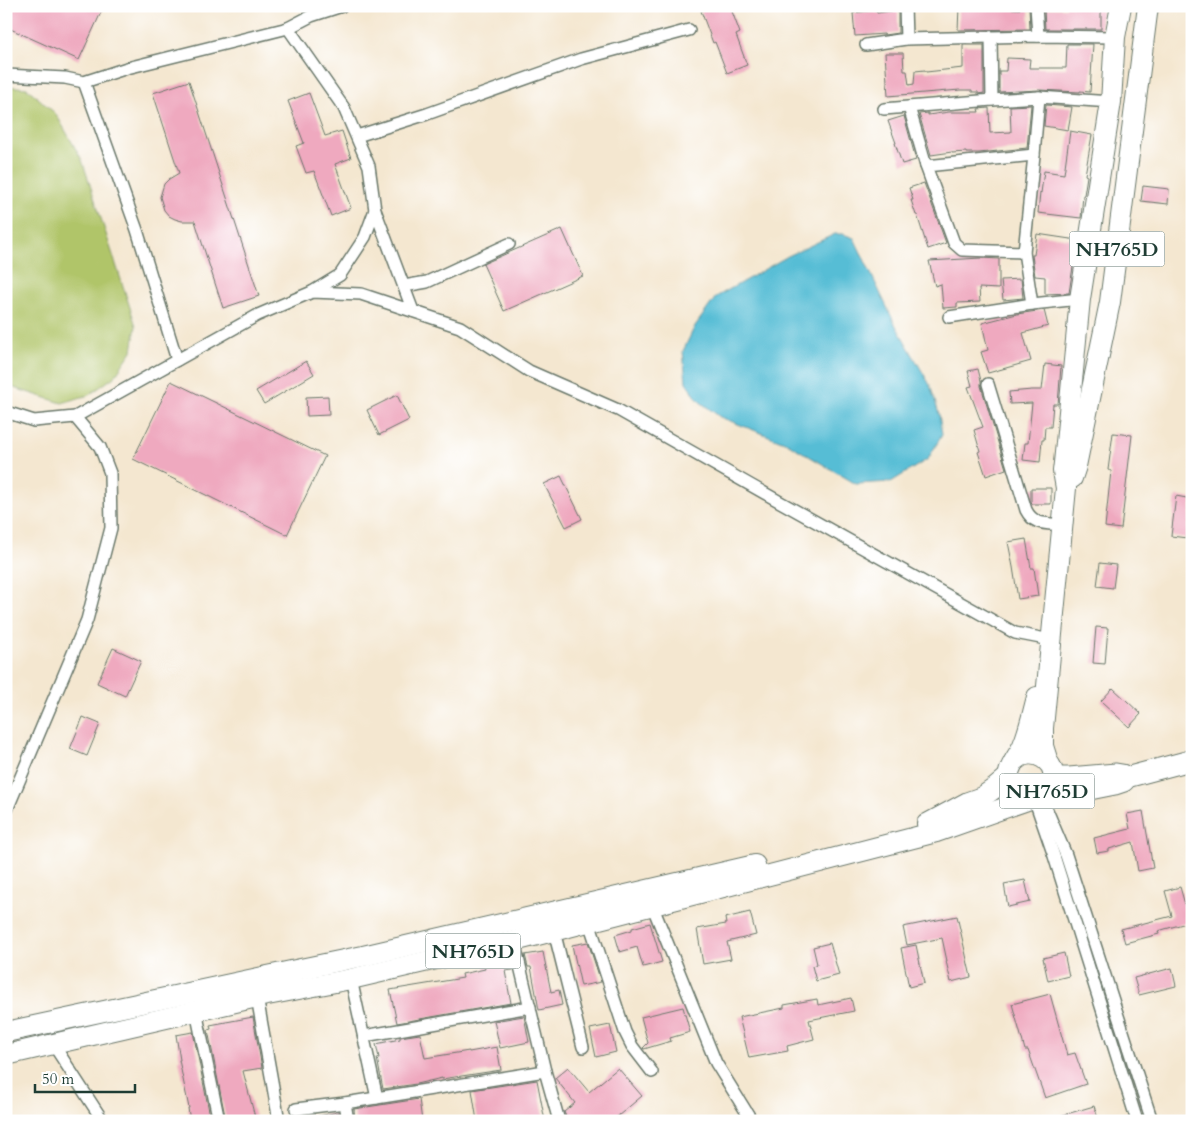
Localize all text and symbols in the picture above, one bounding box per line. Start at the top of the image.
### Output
road number: NH765D [1070,232,1164,266]
road number: NH765D [1000,774,1094,808]
road number: NH765D [426,934,520,968]
scale bar [35,1062,135,1094]
text: 50 m [42,1069,74,1089]

